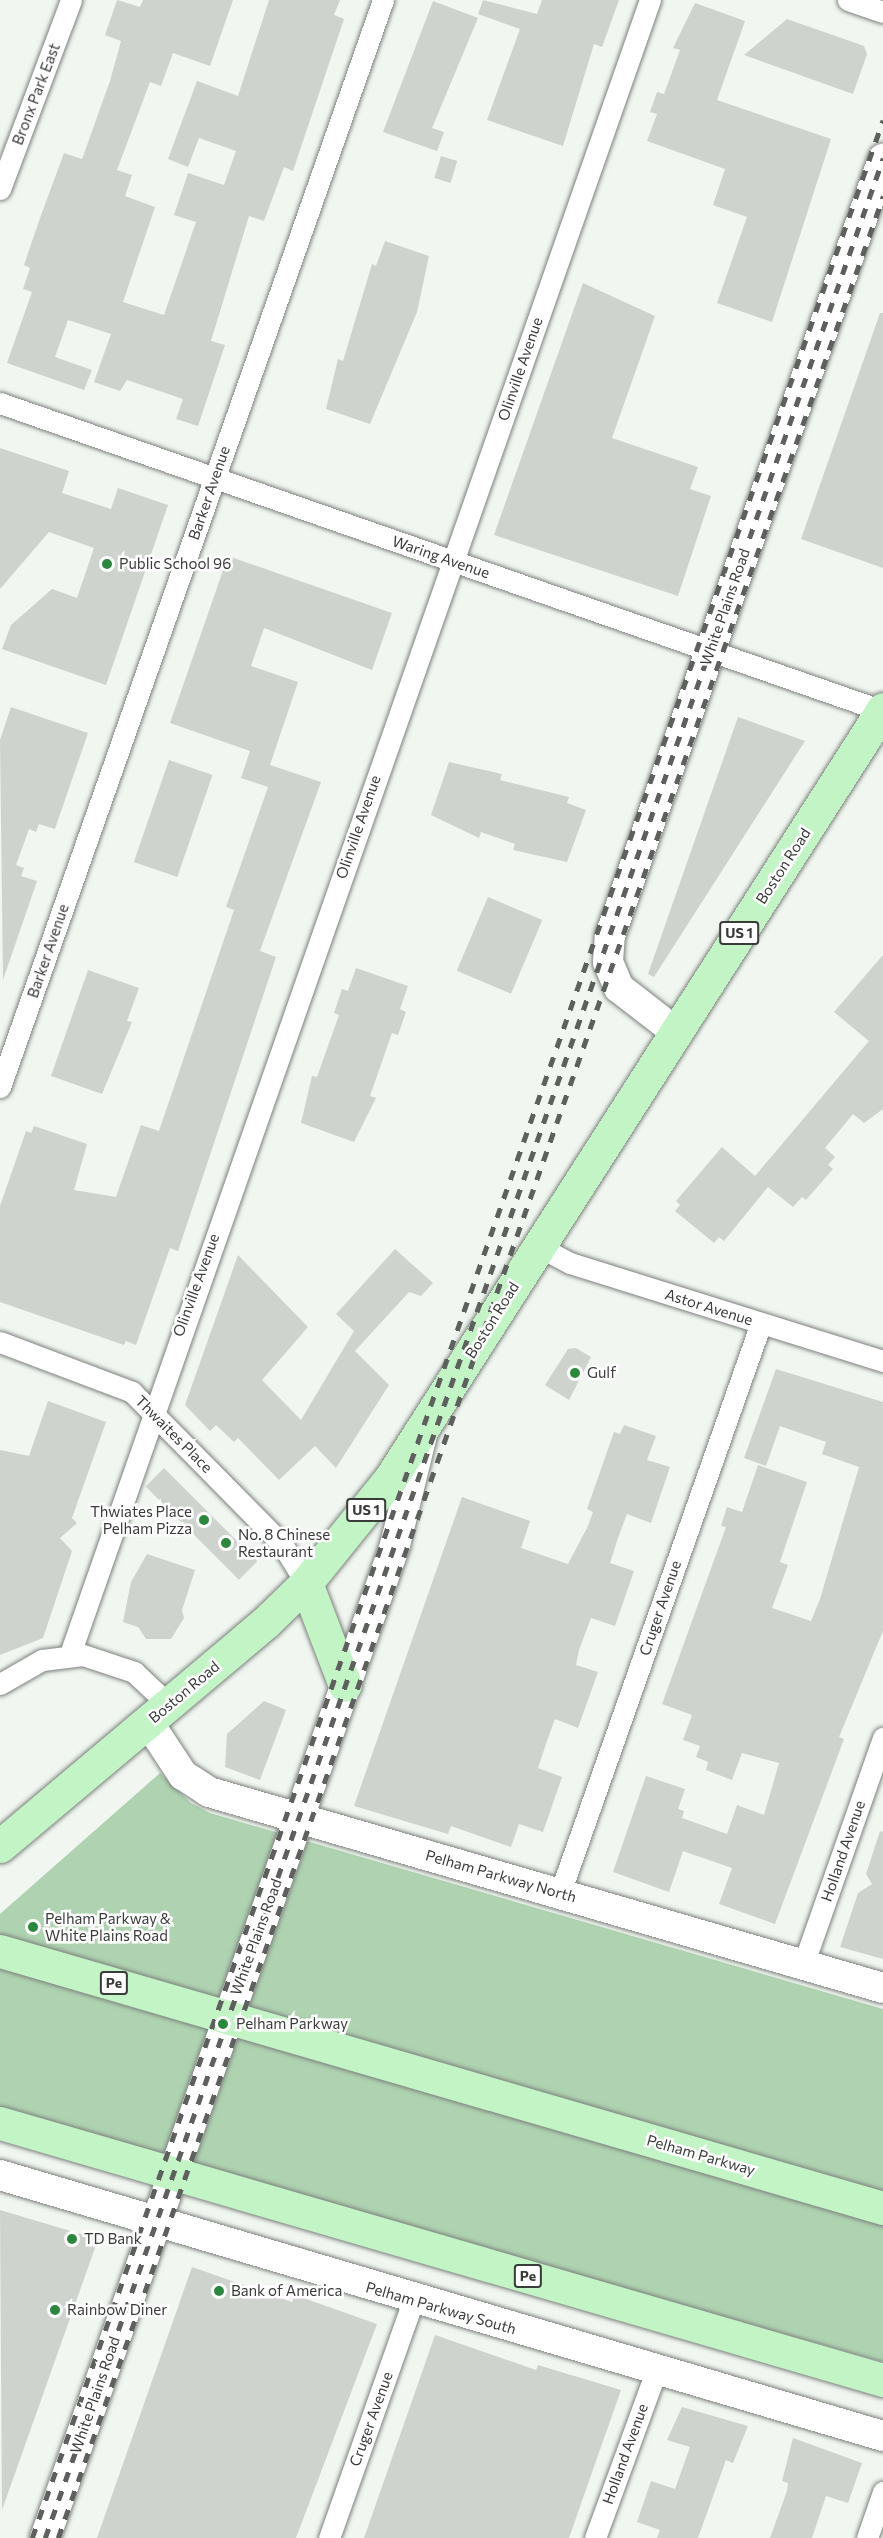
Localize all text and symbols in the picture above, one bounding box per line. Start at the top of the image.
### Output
street label: Bronx Park East [8,40,64,148]
street label: Olinville Avenue [494,315,546,423]
street label: Barker Avenue [185,444,233,542]
street label: Waring Avenue [390,532,492,582]
street label: White Plains Road [696,546,754,668]
place label: Public School 96 [119,555,231,573]
marker: Public School 96 [100,557,114,571]
street label: Olinville Avenue [332,773,384,881]
street label: Boston Road [752,825,814,907]
street label: Barker Avenue [24,902,72,1000]
road number: US 1 [718,922,760,944]
street label: Olinville Avenue [169,1231,223,1339]
street label: Boston Road [461,1278,523,1362]
street label: Astor Avenue [663,1285,755,1329]
place label: Gulf [587,1364,616,1382]
marker: Gulf [568,1366,582,1380]
street label: Thwaites Place [132,1392,216,1476]
road number: US 1 [345,1499,387,1521]
place label: Thwiates Place Pelham Pizza [90,1502,192,1537]
marker: Thwiates Place Pelham Pizza [197,1513,211,1527]
place label: No. 8 Chinese Restaurant [238,1525,330,1560]
marker: No. 8 Chinese Restaurant [219,1536,233,1550]
street label: Cruger Avenue [635,1558,685,1658]
street label: Boston Road [145,1657,223,1727]
street label: Holland Avenue [817,1798,869,1904]
street label: Pelham Parkway North [424,1846,578,1906]
street label: White Plains Road [227,1876,285,1998]
place label: Pelham Parkway & White Plains Road [45,1909,171,1944]
marker: Pelham Parkway & White Plains Road [26,1920,40,1934]
road number: Pe [99,1972,129,1994]
marker: Pelham Parkway [214,2015,232,2033]
place label: Pelham Parkway [236,2015,348,2033]
street label: Pelham Parkway [645,2131,757,2179]
place label: TD Bank [84,2230,142,2248]
marker: TD Bank [65,2232,79,2246]
road number: Pe [513,2265,543,2287]
street label: Pelham Parkway South [364,2278,518,2338]
place label: Bank of America [231,2282,342,2300]
marker: Bank of America [212,2284,226,2298]
place label: Rainbow Diner [67,2301,167,2319]
marker: Rainbow Diner [48,2303,62,2317]
street label: White Plains Road [66,2334,124,2456]
street label: Cruger Avenue [346,2369,396,2469]
street label: Holland Avenue [598,2401,652,2507]

